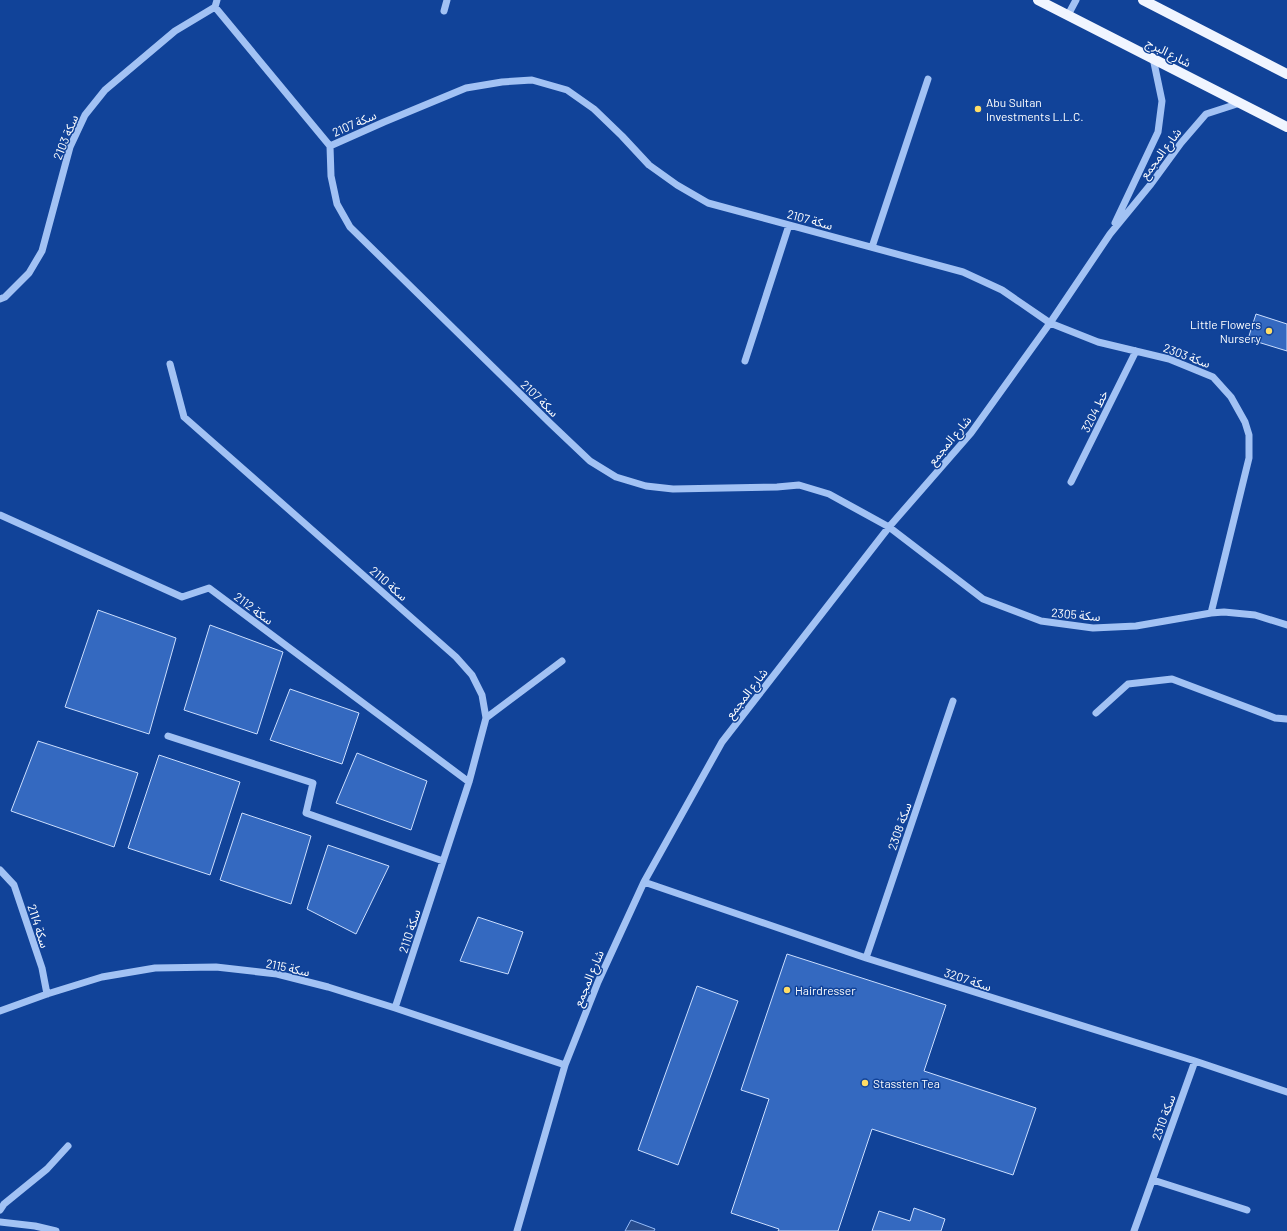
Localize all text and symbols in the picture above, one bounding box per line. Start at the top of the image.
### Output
street label: شارع البرج [1143,35,1194,72]
place label: Abu Sultan Investments L.L.C. [986,95,1083,123]
marker: Abu Sultan Investments L.L.C. [973,104,983,114]
street label: سكة 2107 [330,107,378,139]
street label: سكة 2103 [50,113,80,161]
street label: شارع المجمع [1136,125,1186,183]
street label: سكة 2107 [786,206,834,232]
place label: Little Flowers Nursery [1190,317,1261,345]
marker: Little Flowers Nursery [1264,326,1274,336]
street label: سكة 2303 [1161,340,1213,370]
street label: سكة 2107 [518,377,562,419]
street label: 3204 خط [1078,388,1110,434]
street label: شارع المجمع [924,413,976,469]
street label: سكة 2110 [367,563,411,603]
street label: سكة 2112 [232,589,276,627]
street label: سكة 2305 [1051,605,1101,623]
street label: شارع المجمع [722,665,772,723]
street label: سكة 2308 [884,800,914,852]
street label: سكة 2114 [25,902,53,950]
street label: سكة 2110 [395,907,423,955]
street label: شارع المجمع [570,948,609,1009]
street label: سكة 2115 [265,956,311,978]
street label: سكة 3207 [943,965,993,993]
place label: Hairdresser [795,983,856,997]
marker: Hairdresser [782,985,792,995]
place label: Stassten Tea [873,1076,940,1090]
marker: Stassten Tea [860,1078,870,1088]
street label: سكة 2310 [1148,1092,1178,1142]

